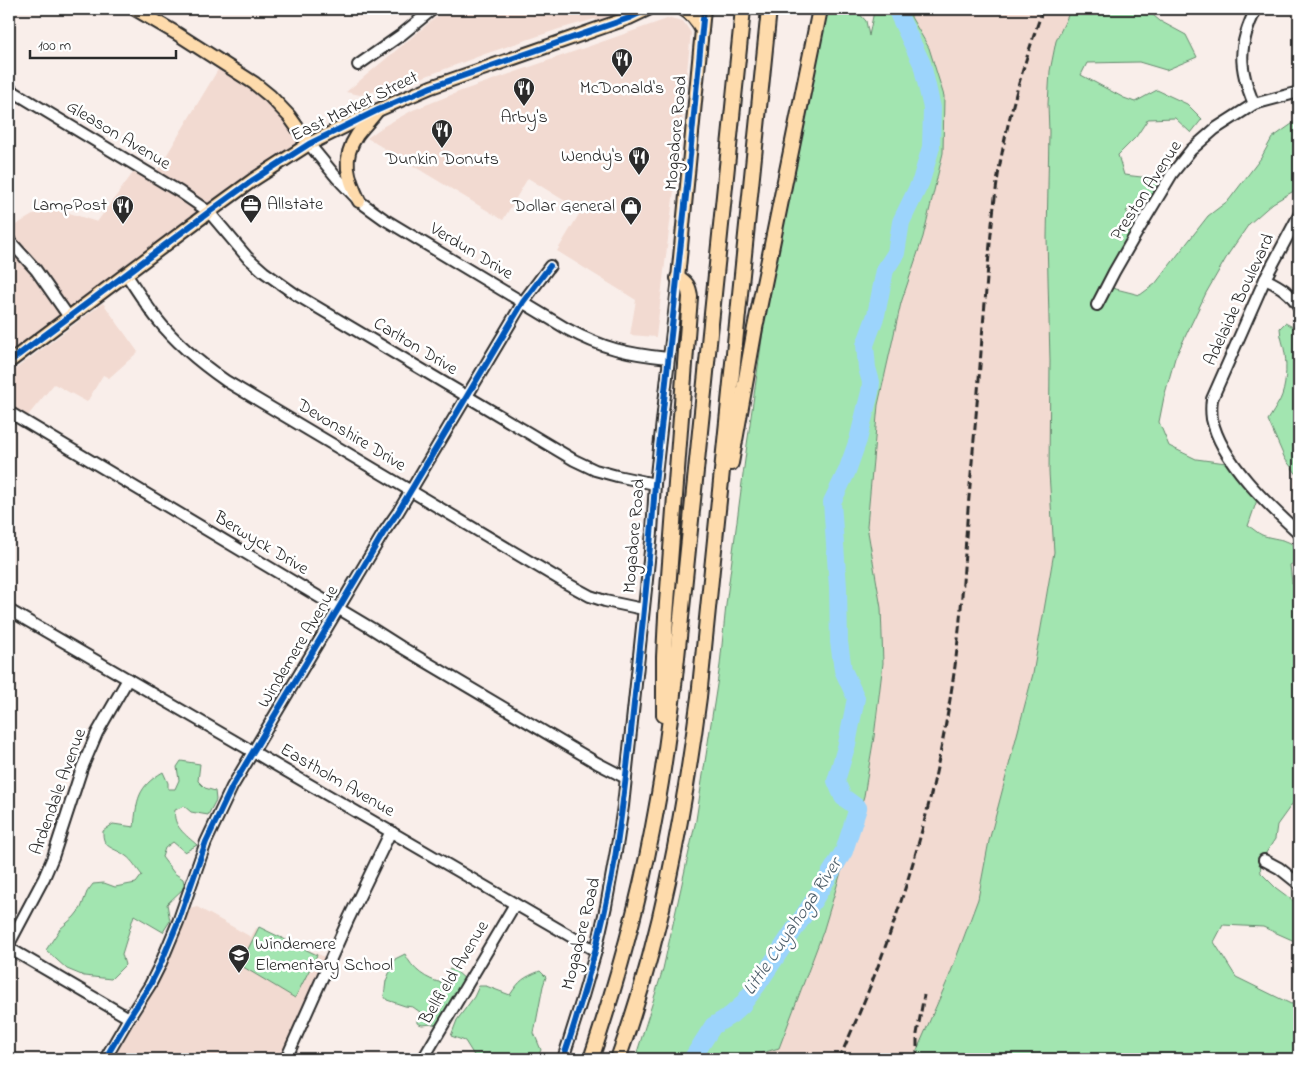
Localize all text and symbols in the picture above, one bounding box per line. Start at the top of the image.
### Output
scale bar [30,28,176,60]
text: 100 m [38,35,71,57]
restaurant icon: McDonald's [610,47,634,78]
street label: East Market Street [287,65,423,149]
street label: Mogadore Road [659,75,696,191]
restaurant icon: Arby's [512,76,536,107]
place label: McDonald's [580,76,664,102]
street label: Gleason Avenue [61,95,176,178]
place label: Arby's [500,105,548,131]
restaurant icon: Dunkin Donuts [430,118,454,149]
street label: Preston Avenue [1105,135,1190,246]
place label: Wendy's [561,144,623,170]
restaurant icon: Wendy's [627,145,651,176]
place label: Dunkin Donuts [384,147,499,173]
place label: Allstate [267,192,324,218]
place label: LampPost [33,193,107,219]
office icon: Allstate [239,193,263,224]
restaurant icon: LampPost [111,194,135,225]
place label: Dollar General [512,194,615,220]
shop icon: Dollar General [619,195,643,226]
street label: Verdun Drive [423,216,519,288]
street label: Adelaide Boulevard [1198,230,1282,370]
street label: Carlton Drive [368,312,463,383]
street label: Devonshire Drive [291,393,411,479]
street label: Mogadore Road [617,478,654,594]
street label: Berwyck Drive [208,505,314,583]
street label: Windemere Avenue [252,580,346,713]
street label: Ardendale Avenue [24,724,94,859]
street label: Eastholm Avenue [275,738,400,825]
water label: Little Cuyahoga River [737,851,851,1002]
street label: Mogadore Road [555,875,609,993]
street label: Bellfield Avenue [413,915,497,1031]
place label: Windemere Elementary School [255,932,393,979]
school or university icon: Windemere Elementary School [227,943,251,974]

